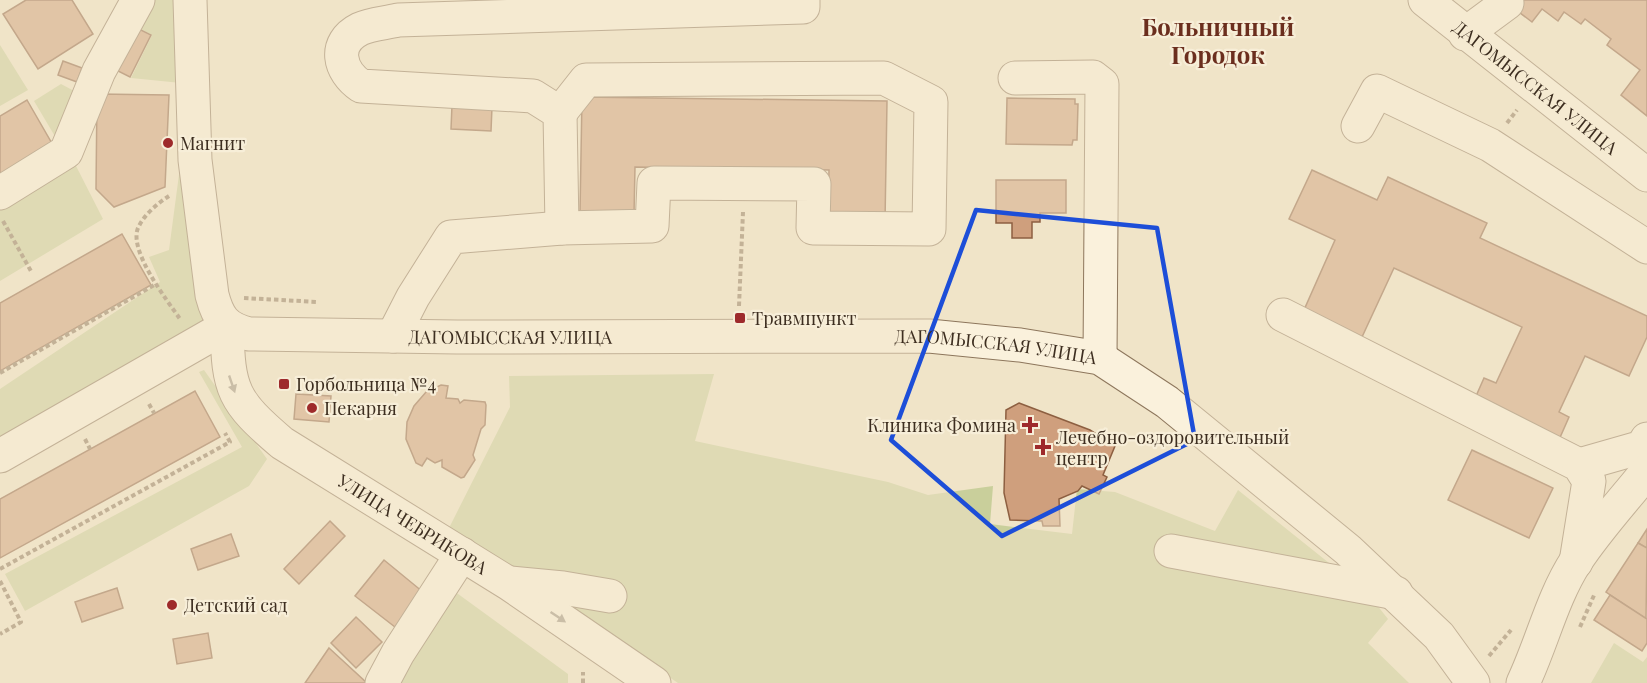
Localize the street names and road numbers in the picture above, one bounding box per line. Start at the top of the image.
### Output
street label: ДАГОМЫССКАЯ УЛИЦА [1448,15,1624,160]
street label: ДАГОМЫССКАЯ УЛИЦА [408,324,613,349]
street label: ДАГОМЫССКАЯ УЛИЦА [895,324,1099,369]
street label: УЛИЦА ЧЕБРИКОВА [332,468,493,580]

